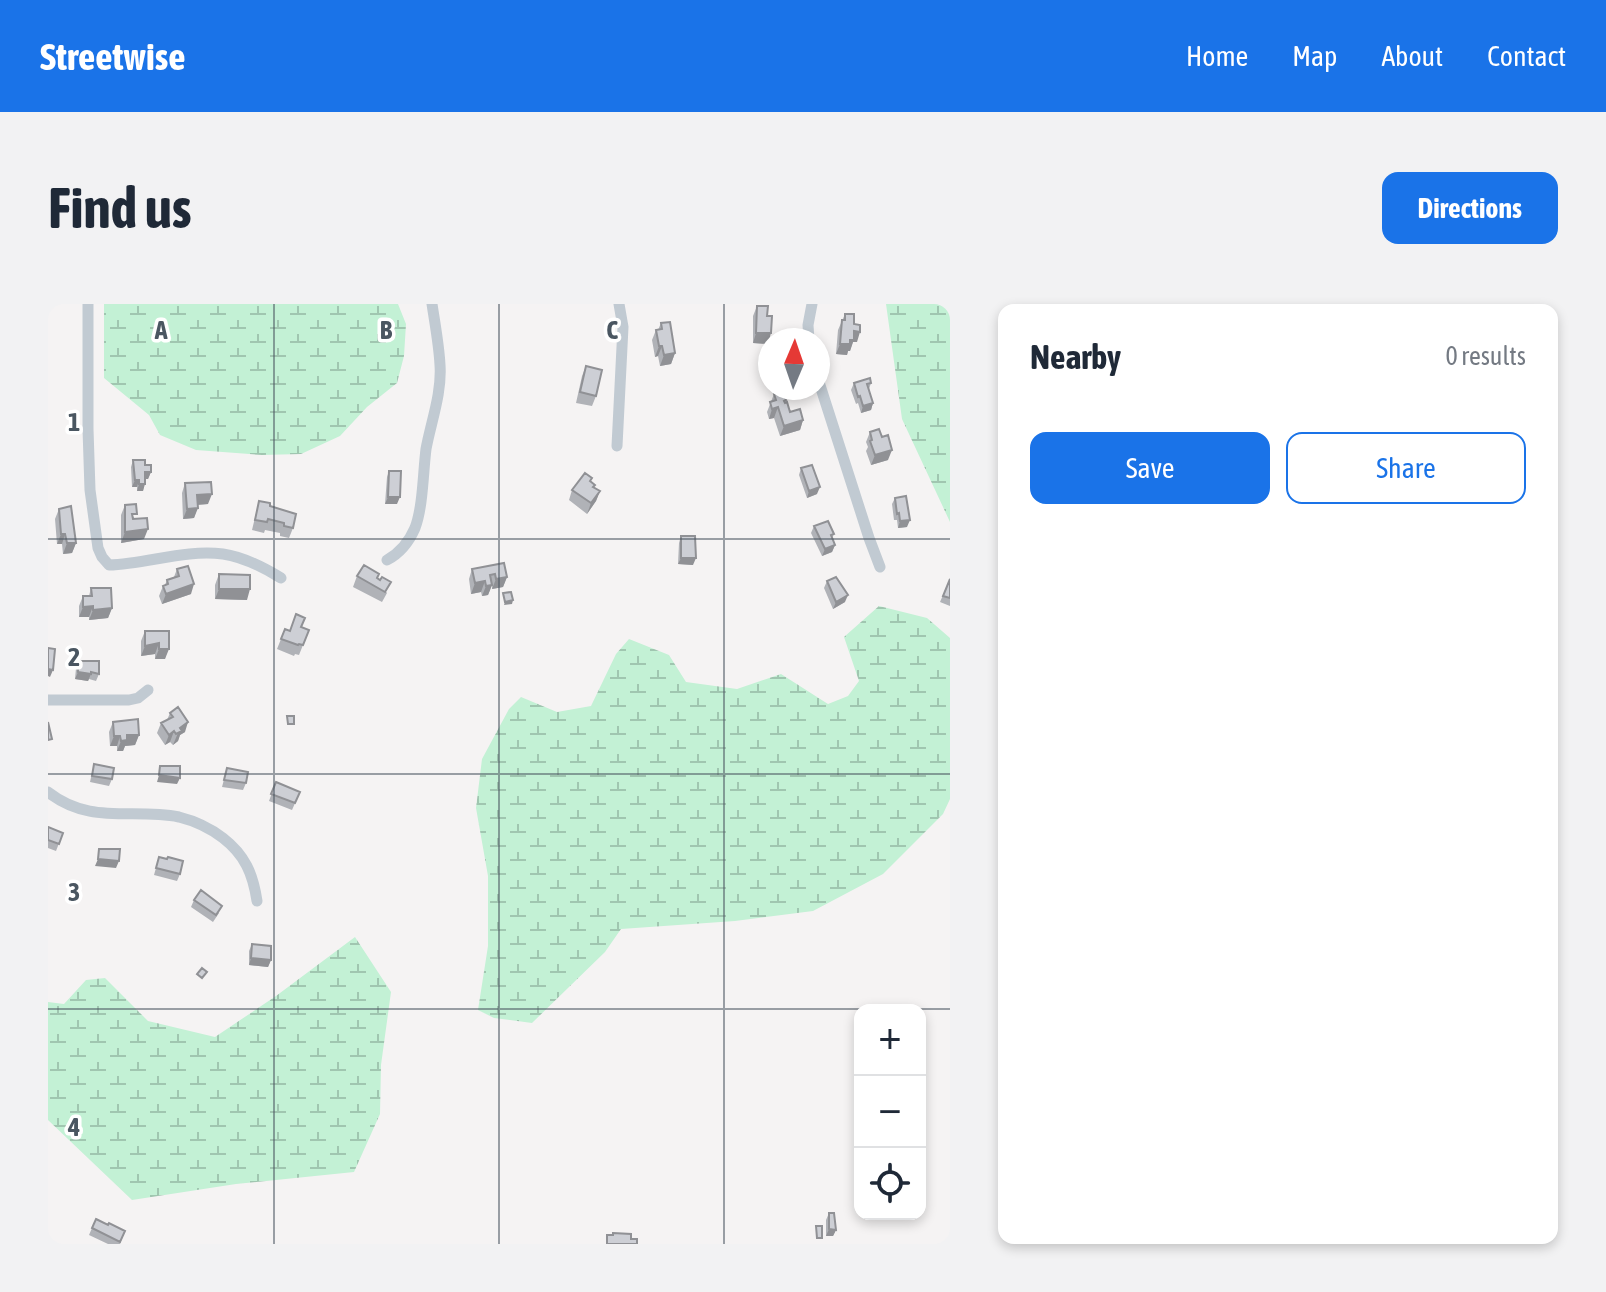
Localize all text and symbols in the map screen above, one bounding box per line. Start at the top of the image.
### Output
text: Streetwise [40,35,185,78]
text: Home [1186,40,1248,72]
text: Map [1292,40,1337,72]
text: About [1381,40,1443,72]
text: Contact [1487,40,1566,72]
button: Directions [1382,172,1558,244]
text: Find us [48,176,192,240]
text: A [154,315,168,345]
text: B [380,315,393,345]
text: C [606,315,618,345]
north arrow [758,328,830,400]
text: Nearby [1030,337,1121,376]
text: 0 results [1445,341,1526,371]
text: 1 [68,407,80,437]
button: Save [1030,432,1270,504]
button: Share [1286,432,1526,504]
text: 2 [68,642,80,672]
text: 3 [68,877,80,907]
map controls [854,1004,926,1220]
button: + [854,1004,926,1076]
button: − [854,1076,926,1148]
text: 4 [67,1112,80,1142]
button: locate [854,1148,926,1220]

